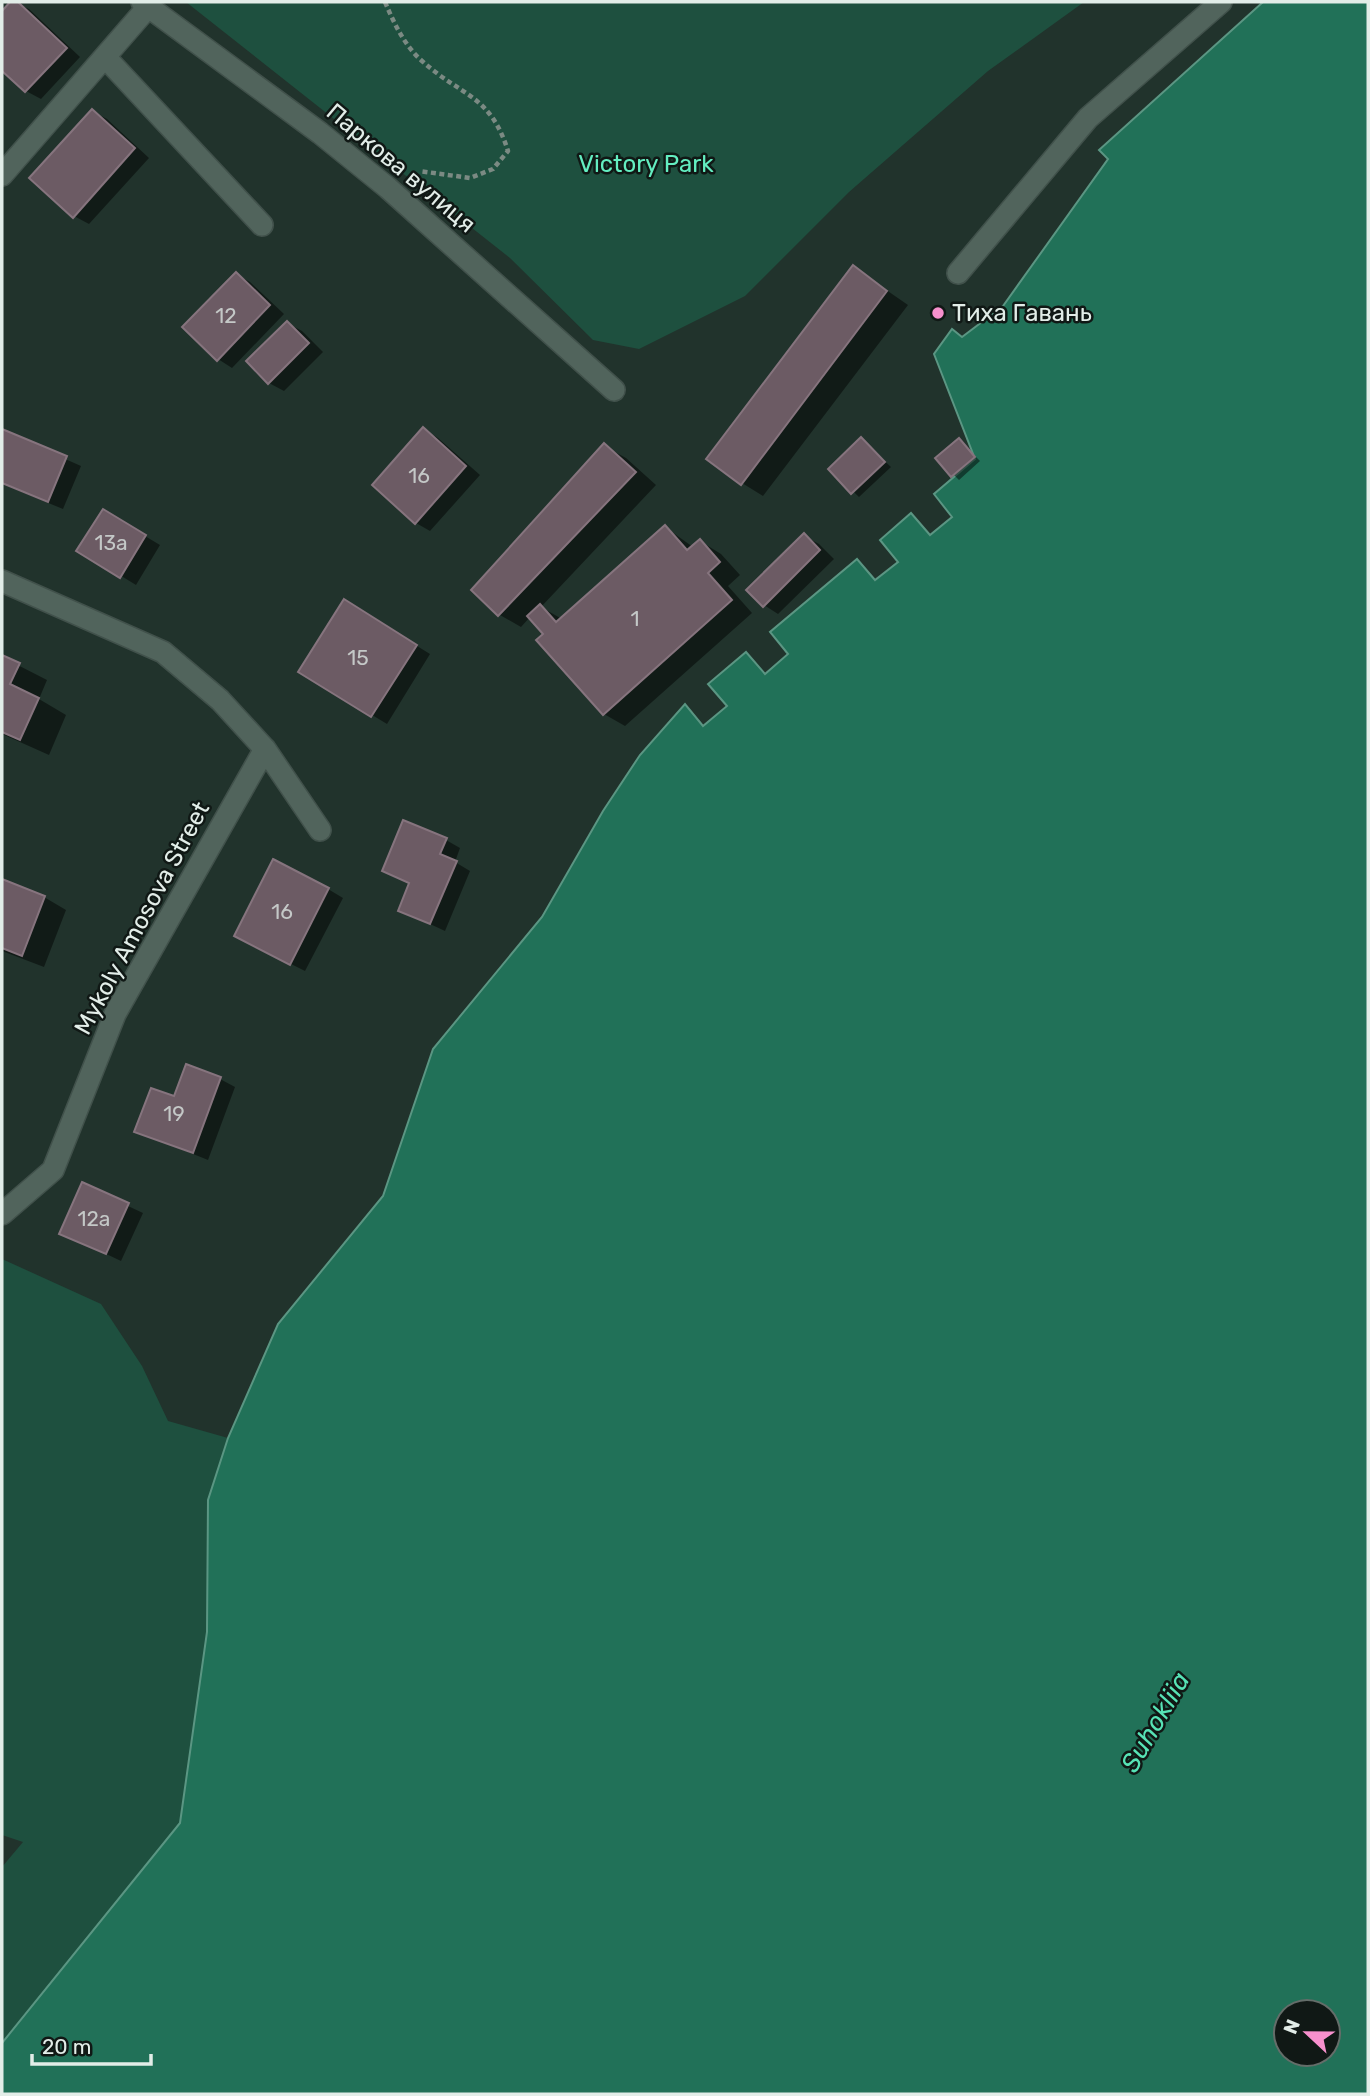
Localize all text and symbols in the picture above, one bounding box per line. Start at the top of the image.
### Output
street label: Паркова вулиця [321,98,481,238]
park label: Victory Park [578,150,714,178]
place label: Тиха Гавань [952,299,1092,327]
house number: 12 [215,303,237,328]
marker: Тиха Гавань [930,305,946,321]
house number: 16 [408,463,430,488]
house number: 13а [94,530,128,555]
house number: 1 [631,606,640,631]
house number: 15 [347,645,369,670]
street label: Mykoly Amosova Street [69,797,215,1039]
house number: 16 [271,899,293,924]
house number: 19 [163,1101,185,1126]
house number: 12а [78,1206,110,1231]
water label: Suhokliia [1114,1667,1196,1778]
north arrow [1272,1998,1342,2068]
text: N [1278,2016,1305,2037]
scale bar [32,2022,150,2066]
text: 20 m [42,2034,91,2059]

